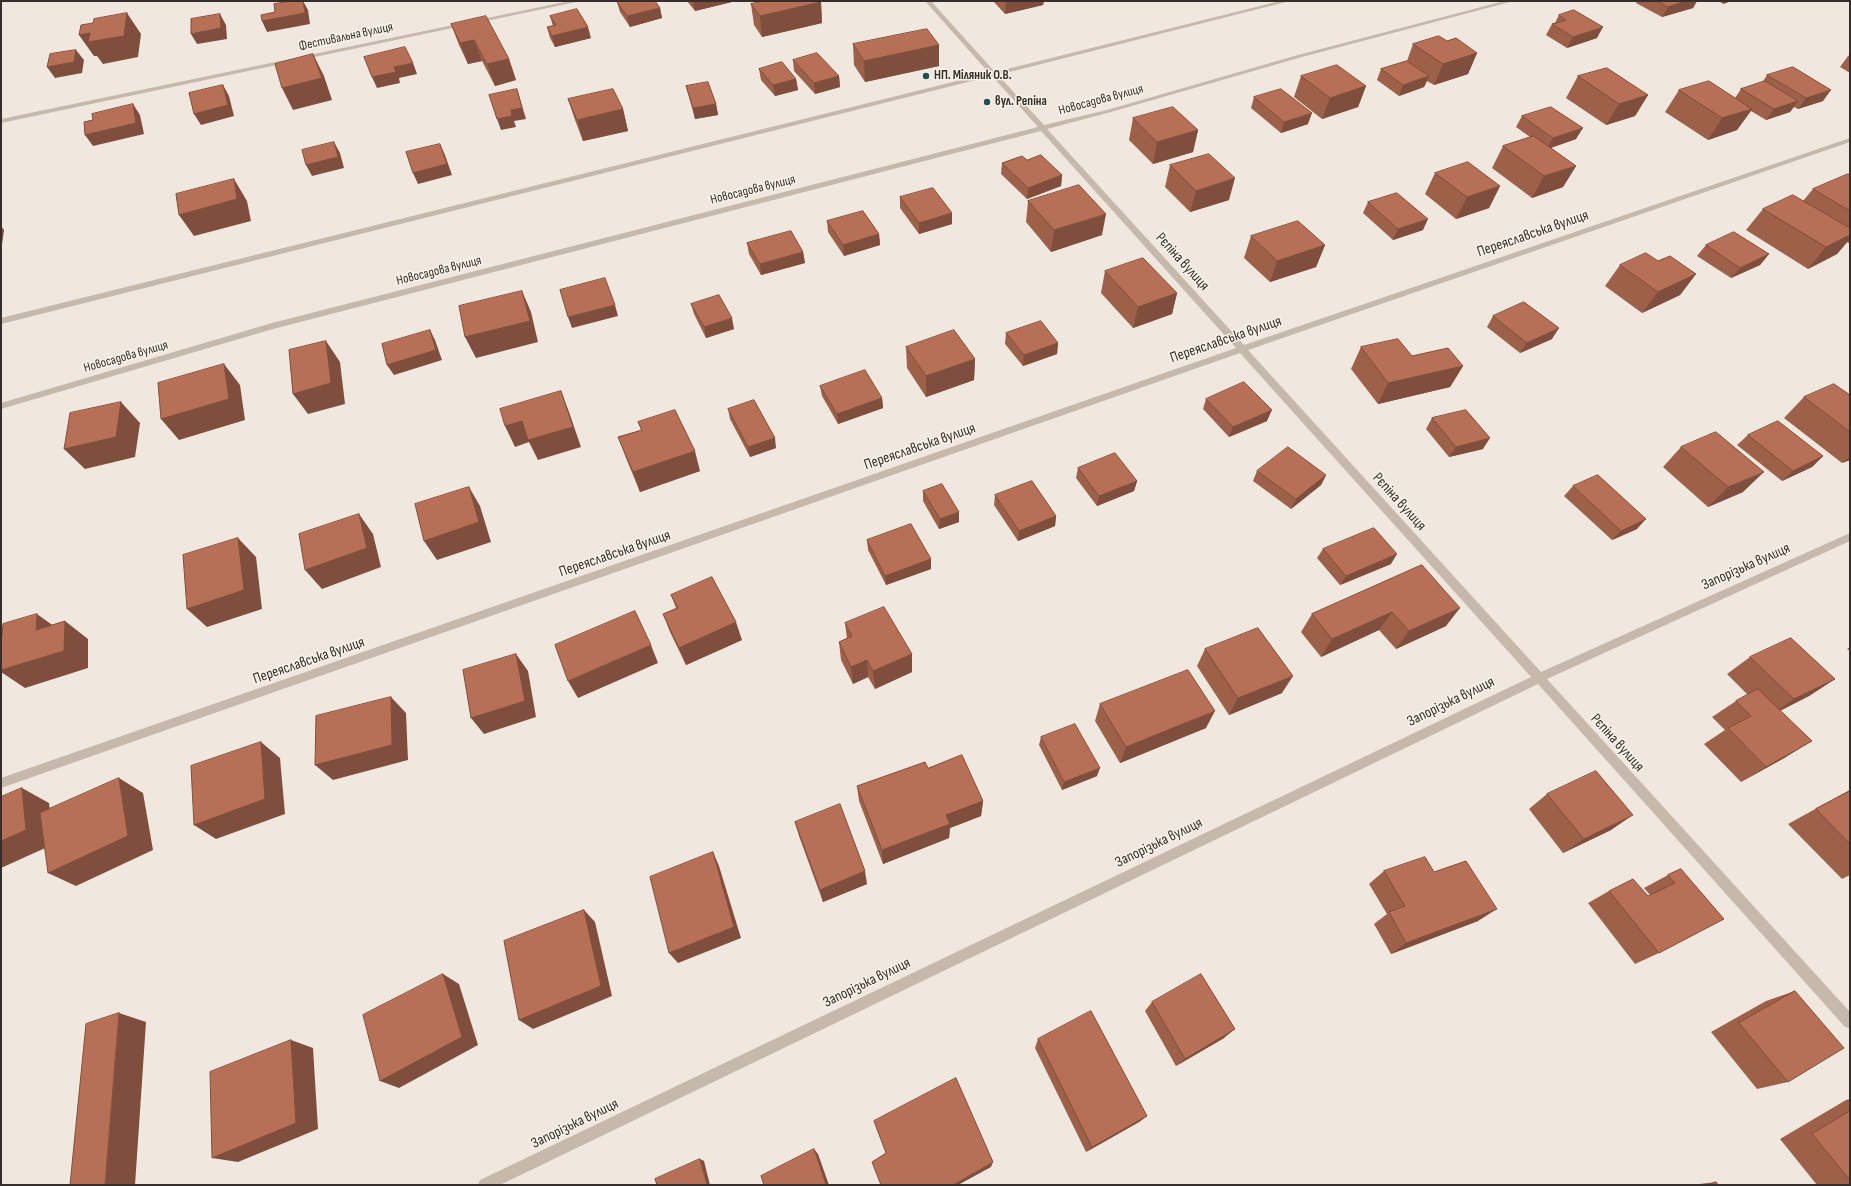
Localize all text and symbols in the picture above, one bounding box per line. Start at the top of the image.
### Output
street label: Фестивальна вулиця [298,19,394,55]
place label: НП. Міляник О.В. [934,68,1012,84]
marker: НП. Міляник О.В. [921,71,931,81]
street label: Новосадова вулиця [1057,81,1145,119]
place label: вул. Репіна [995,94,1047,110]
marker: вул. Репіна [982,97,992,107]
street label: Новосадова вулиця [709,172,797,208]
street label: Переяславська вулиця [1475,207,1591,261]
street label: Рєпіна вулиця [1151,229,1213,295]
street label: Новосадова вулиця [395,253,483,289]
street label: Переяславська вулиця [1168,313,1284,367]
street label: Новосадова вулиця [82,338,170,376]
street label: Переяславська вулиця [862,420,978,474]
street label: Рєпіна вулиця [1368,469,1430,535]
street label: Переяславська вулиця [557,527,673,581]
street label: Запорізька вулиця [1699,540,1793,594]
street label: Переяславська вулиця [251,634,367,688]
street label: Запорізька вулиця [1404,673,1498,731]
street label: Рєпіна вулиця [1586,710,1648,776]
street label: Запорізька вулиця [1112,814,1206,872]
street label: Запорізька вулиця [820,954,914,1012]
street label: Запорізька вулиця [528,1095,622,1153]

